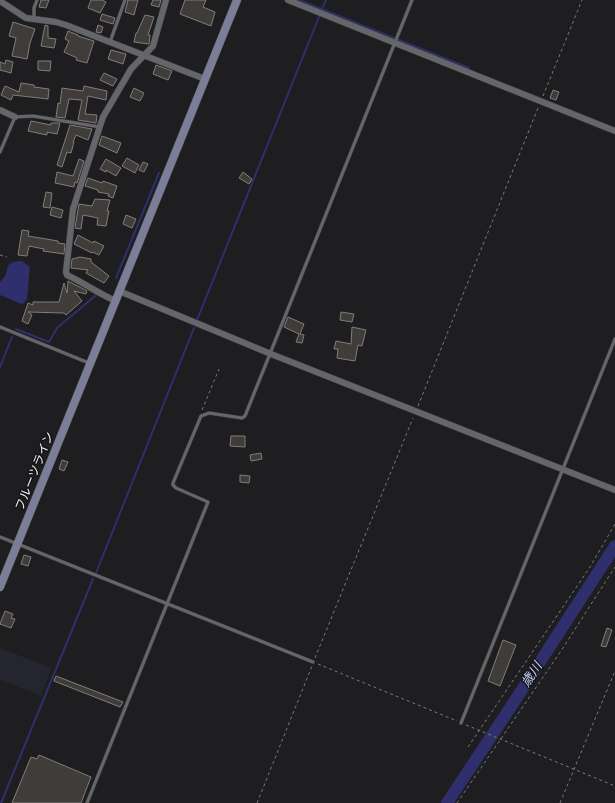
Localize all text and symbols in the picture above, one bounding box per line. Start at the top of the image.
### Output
street label: フルーツライン [10,429,58,513]
water label: 歳川 [516,657,547,690]

